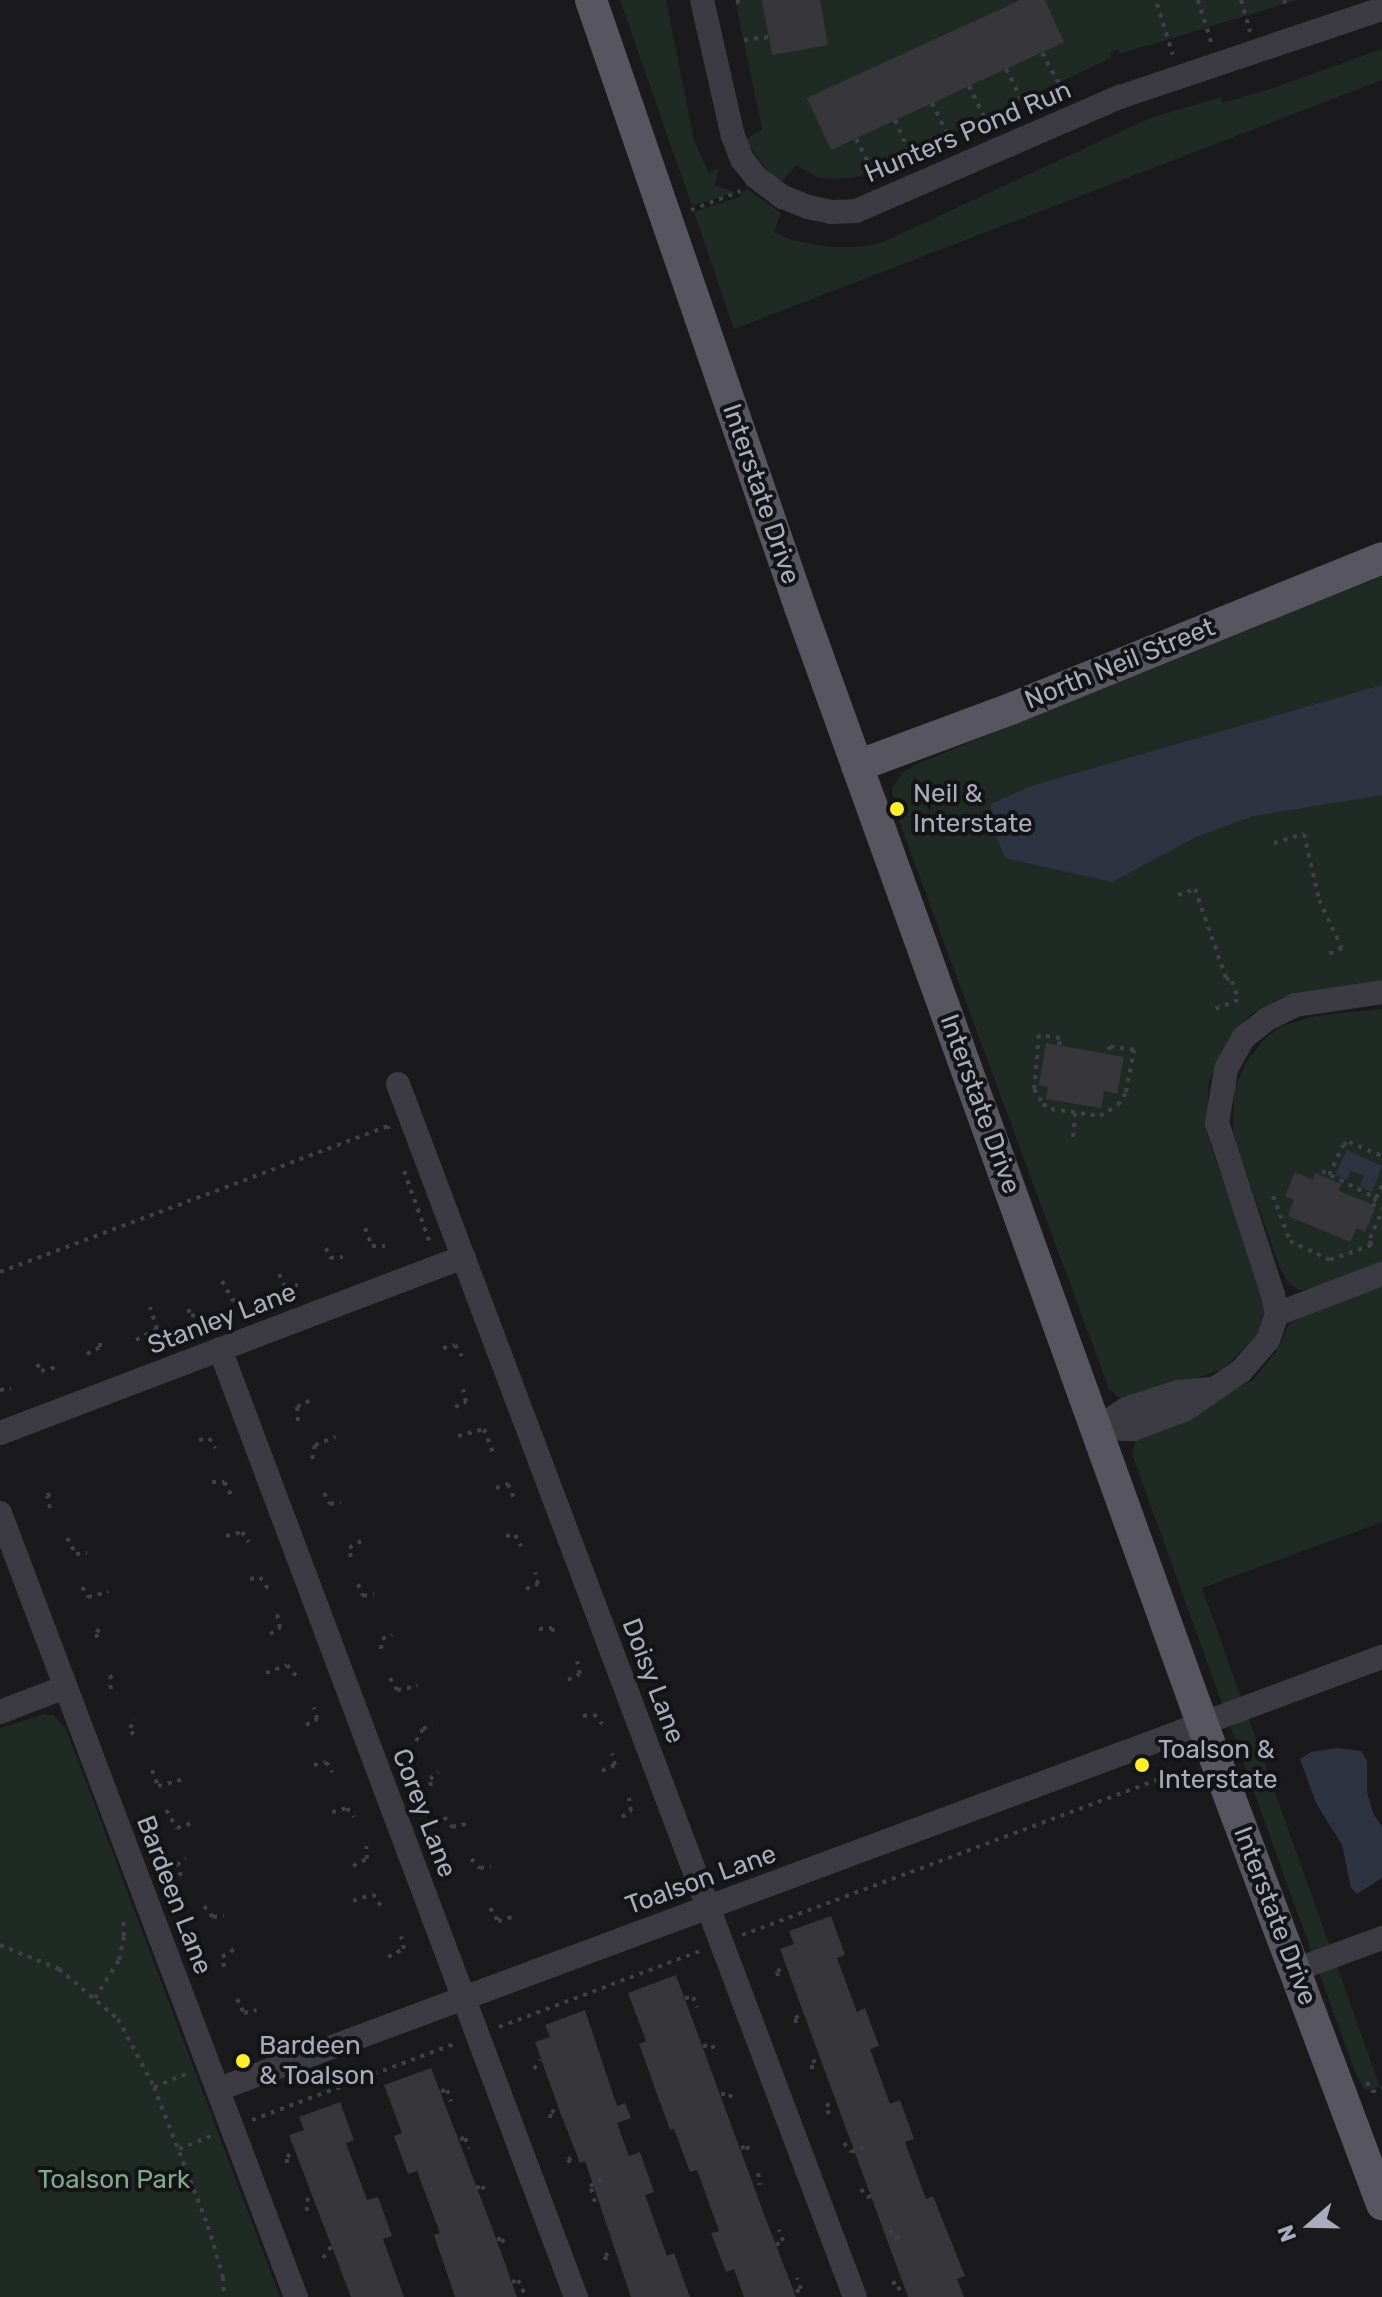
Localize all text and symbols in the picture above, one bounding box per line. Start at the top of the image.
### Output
street label: Hunters Pond Run [860,74,1076,190]
street label: Interstate Drive [716,400,806,588]
street label: North Neil Street [1021,612,1219,716]
place label: Neil & Interstate [913,778,1033,840]
marker: Neil & Interstate [888,800,906,818]
street label: Interstate Drive [933,1010,1027,1198]
street label: Stanley Lane [143,1276,301,1362]
street label: Doisy Lane [615,1614,691,1748]
place label: Toalson & Interstate [1158,1734,1278,1796]
street label: Corey Lane [385,1744,463,1882]
marker: Toalson & Interstate [1133,1756,1151,1774]
street label: Bardeen Lane [129,1811,219,1979]
street label: Interstate Drive [1227,1822,1323,2010]
street label: Toalson Lane [622,1838,780,1922]
place label: Bardeen & Toalson [259,2030,376,2092]
marker: Bardeen & Toalson [234,2052,252,2070]
park label: Toalson Park [38,2164,190,2196]
north arrow [1270,2185,1350,2265]
text: N [1272,2221,1302,2245]

